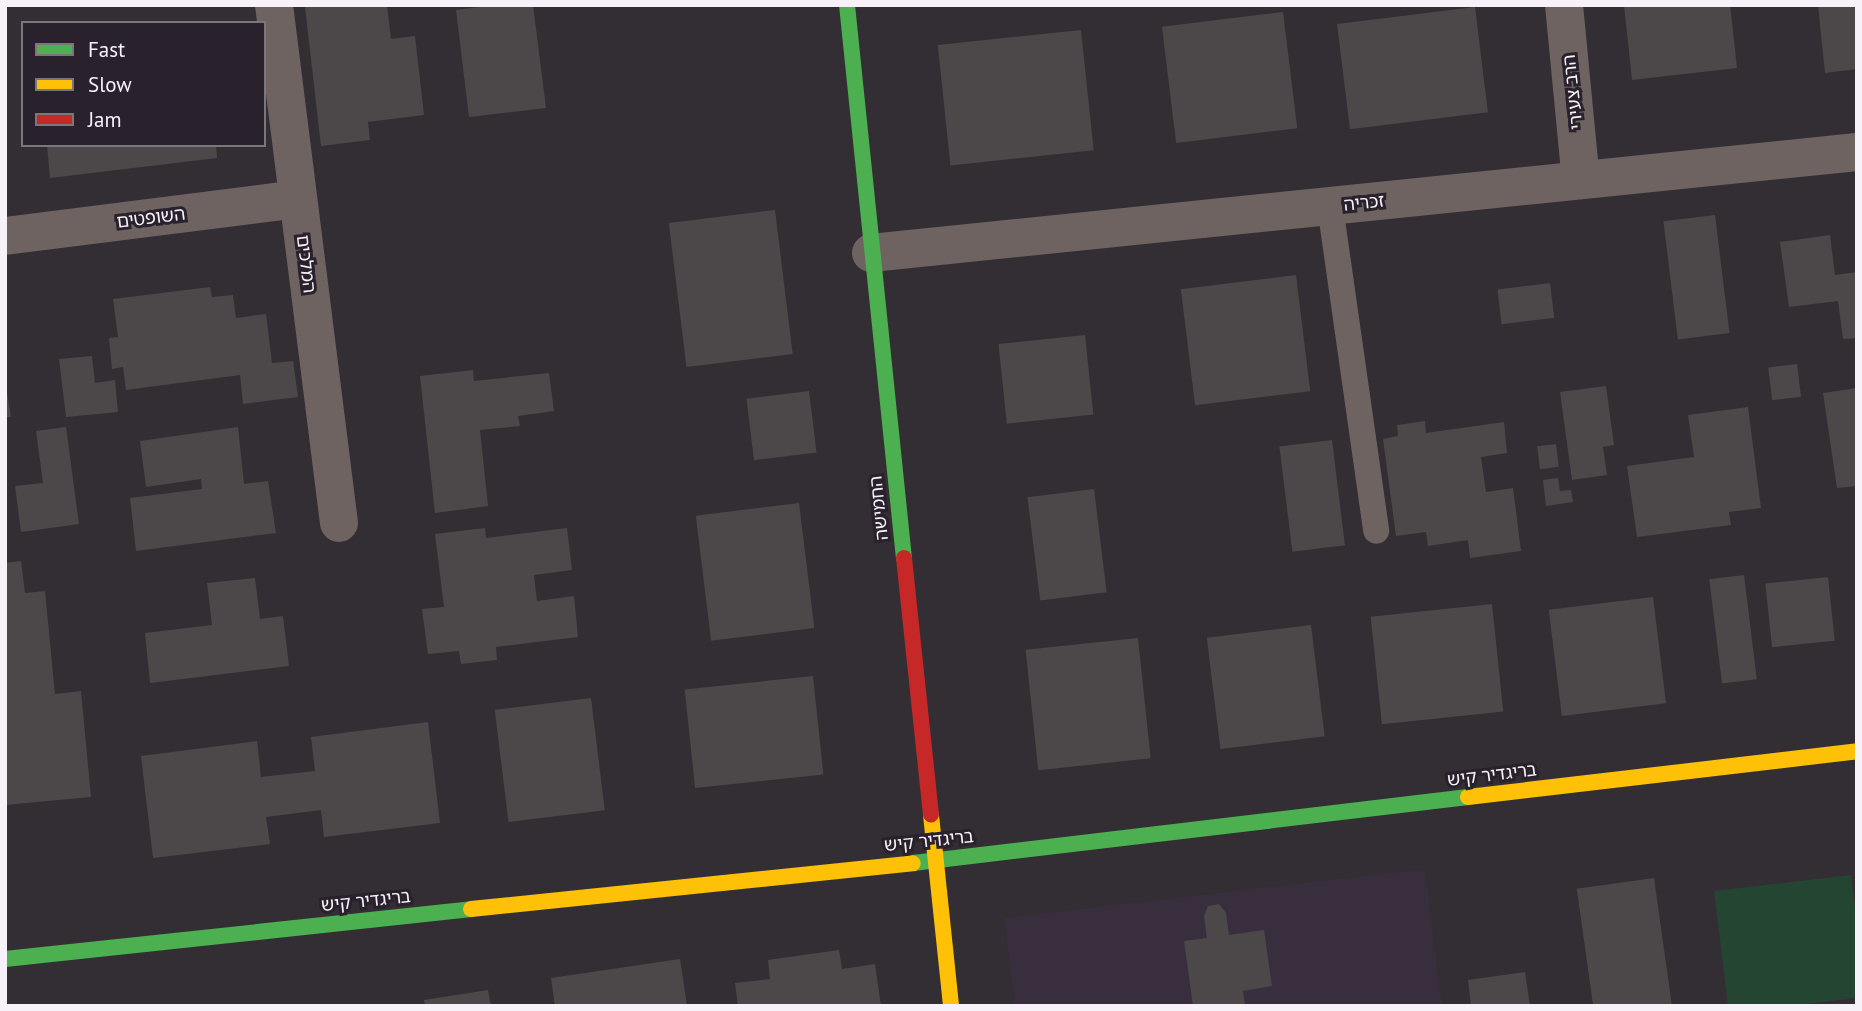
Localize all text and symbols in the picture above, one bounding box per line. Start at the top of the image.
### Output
legend [21,21,266,147]
text: Fast [88,36,125,63]
street label: הרב צעירי [1558,53,1588,131]
text: Slow [88,71,132,98]
text: Jam [88,106,122,133]
street label: זכריה [1343,190,1385,216]
street label: השופטים [116,203,186,233]
street label: המלכים [292,234,320,294]
street label: החמישה [865,475,893,541]
street label: בריגדיר קיש [1446,759,1538,791]
street label: בריגדיר קיש [883,826,975,856]
street label: בריגדיר קיש [320,886,412,916]

